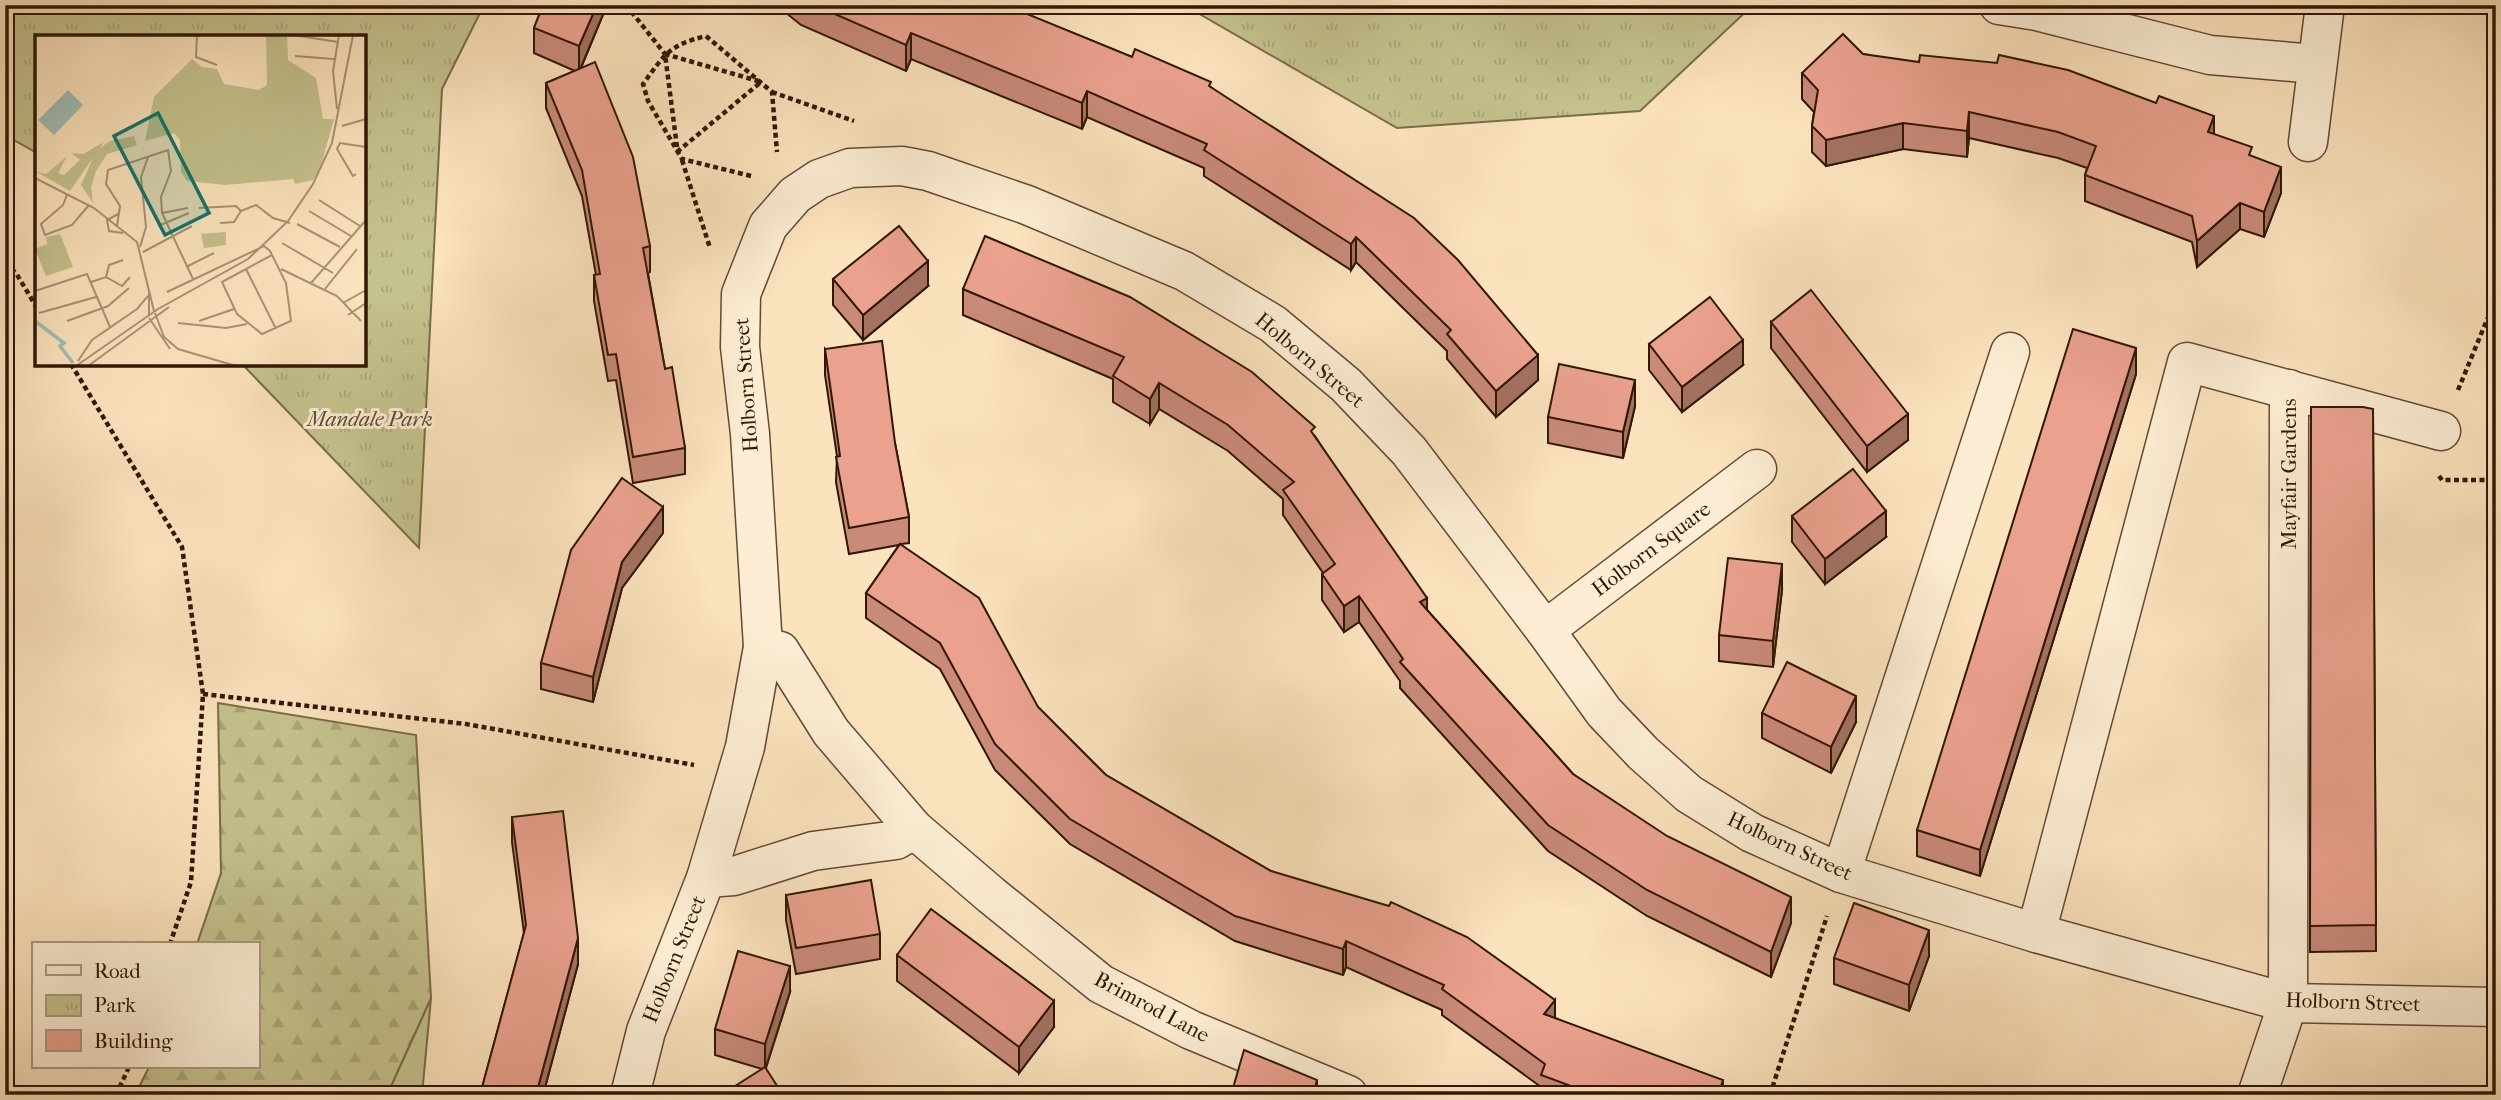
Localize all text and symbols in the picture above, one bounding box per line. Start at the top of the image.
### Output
inset map [35,35,366,366]
street label: Holborn Street [1251,307,1370,413]
street label: Holborn Street [729,316,763,453]
street label: Mayfair Gardens [2277,398,2301,550]
park label: Mandale Park [305,407,433,431]
street label: Holborn Square [1587,497,1715,601]
street label: Holborn Street [1724,807,1857,886]
street label: Holborn Street [638,891,711,1026]
legend [32,942,259,1068]
text: Road [94,959,141,983]
street label: Brimrod Lane [1090,967,1214,1047]
street label: Holborn Street [2285,988,2421,1016]
text: Park [94,993,136,1017]
text: Building [94,1029,173,1053]

